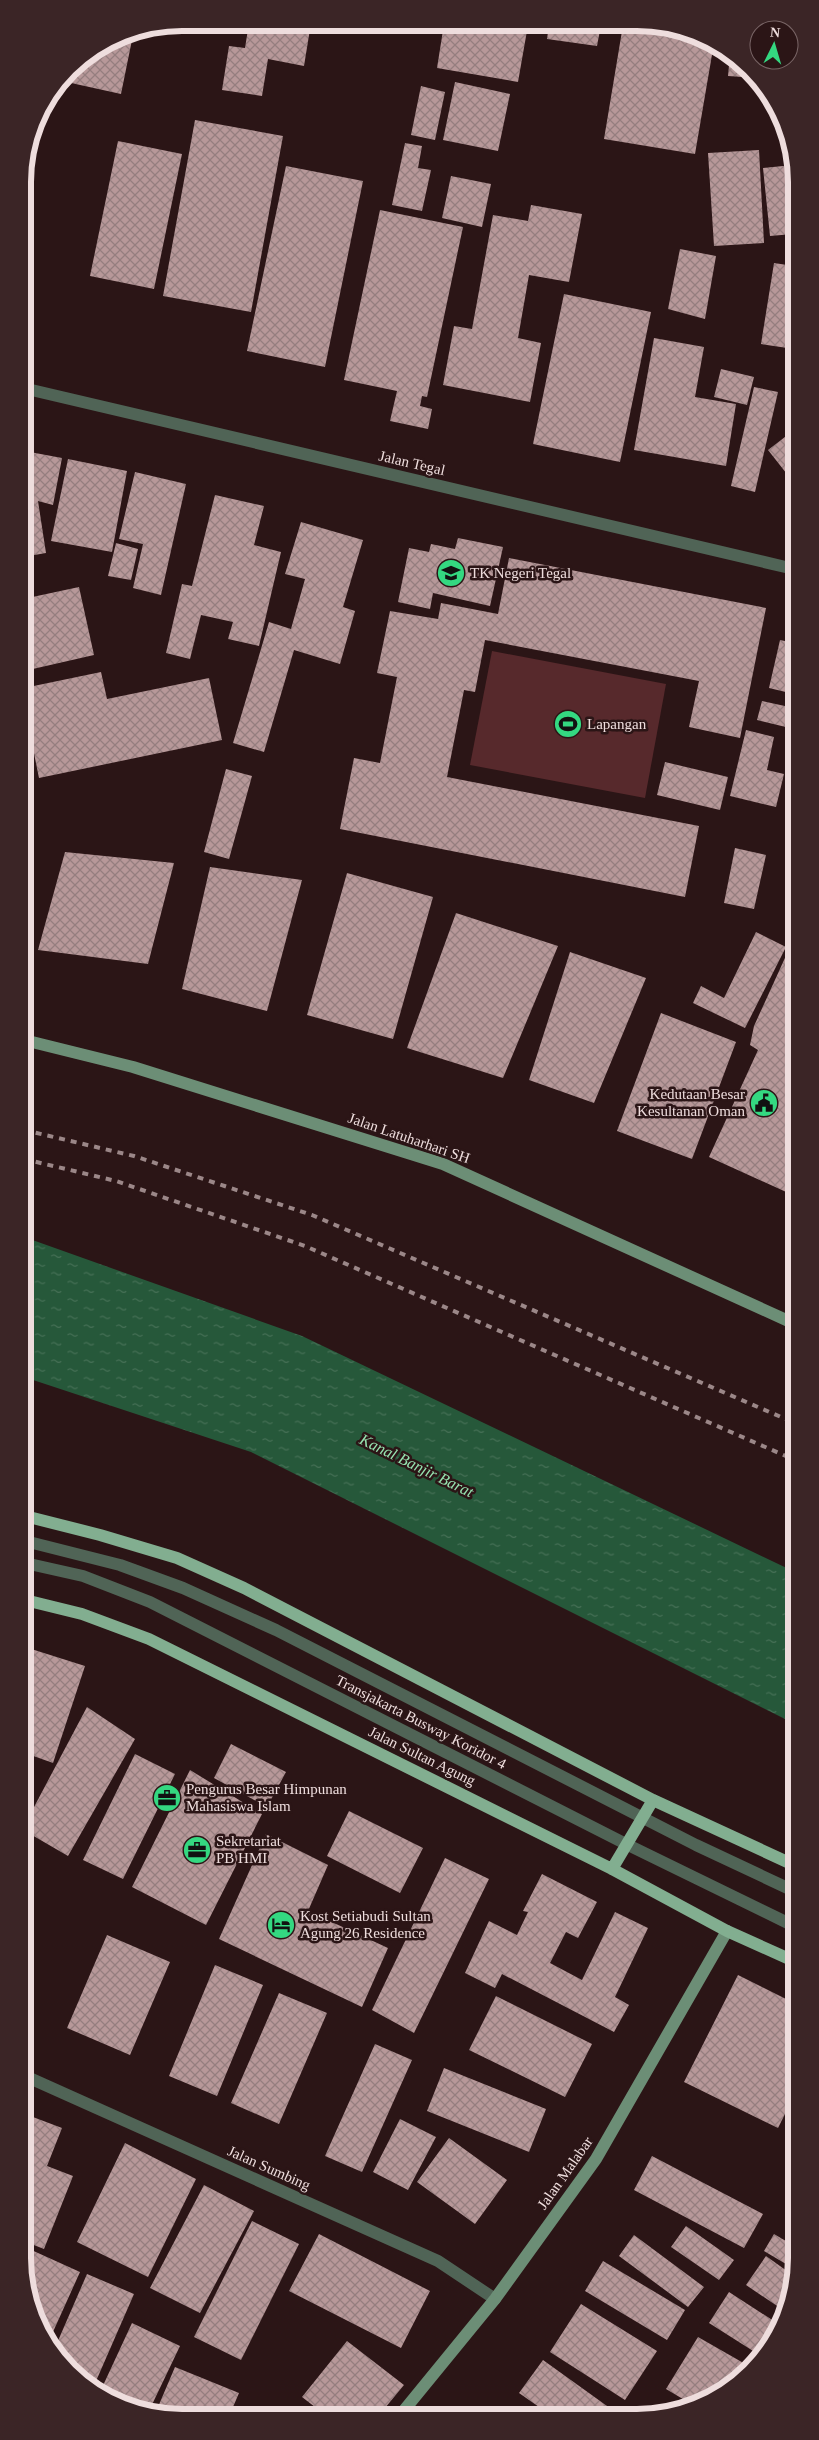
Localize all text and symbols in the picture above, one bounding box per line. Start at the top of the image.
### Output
north arrow [749,20,799,70]
text: N [769,25,781,40]
street label: Jalan Tegal [377,448,447,478]
school or university icon: TK Negeri Tegal [436,558,466,588]
place label: TK Negeri Tegal [470,565,571,581]
sports icon: Lapangan [553,709,583,739]
place label: Lapangan [587,716,647,732]
place label: Kedutaan Besar Kesultanan Oman [637,1086,745,1119]
public building icon: Kedutaan Besar Kesultanan Oman [749,1088,779,1118]
street label: Jalan Latuharhari SH [346,1110,472,1166]
water label: Kanal Banjir Barat [356,1430,477,1502]
street label: Transjakarta Busway Koridor 4 [333,1672,509,1772]
street label: Jalan Sultan Agung [366,1723,478,1789]
place label: Pengurus Besar Himpunan Mahasiswa Islam [186,1781,347,1814]
office icon: Pengurus Besar Himpunan Mahasiswa Islam [152,1783,182,1813]
place label: Sekretariat PB HMI [216,1833,282,1866]
office icon: Sekretariat PB HMI [182,1835,212,1865]
place label: Kost Setiabudi Sultan Agung 26 Residence [300,1908,431,1941]
hotel icon: Kost Setiabudi Sultan Agung 26 Residence [266,1910,296,1940]
street label: Jalan Malabar [534,2134,596,2212]
street label: Jalan Sumbing [225,2143,313,2194]

